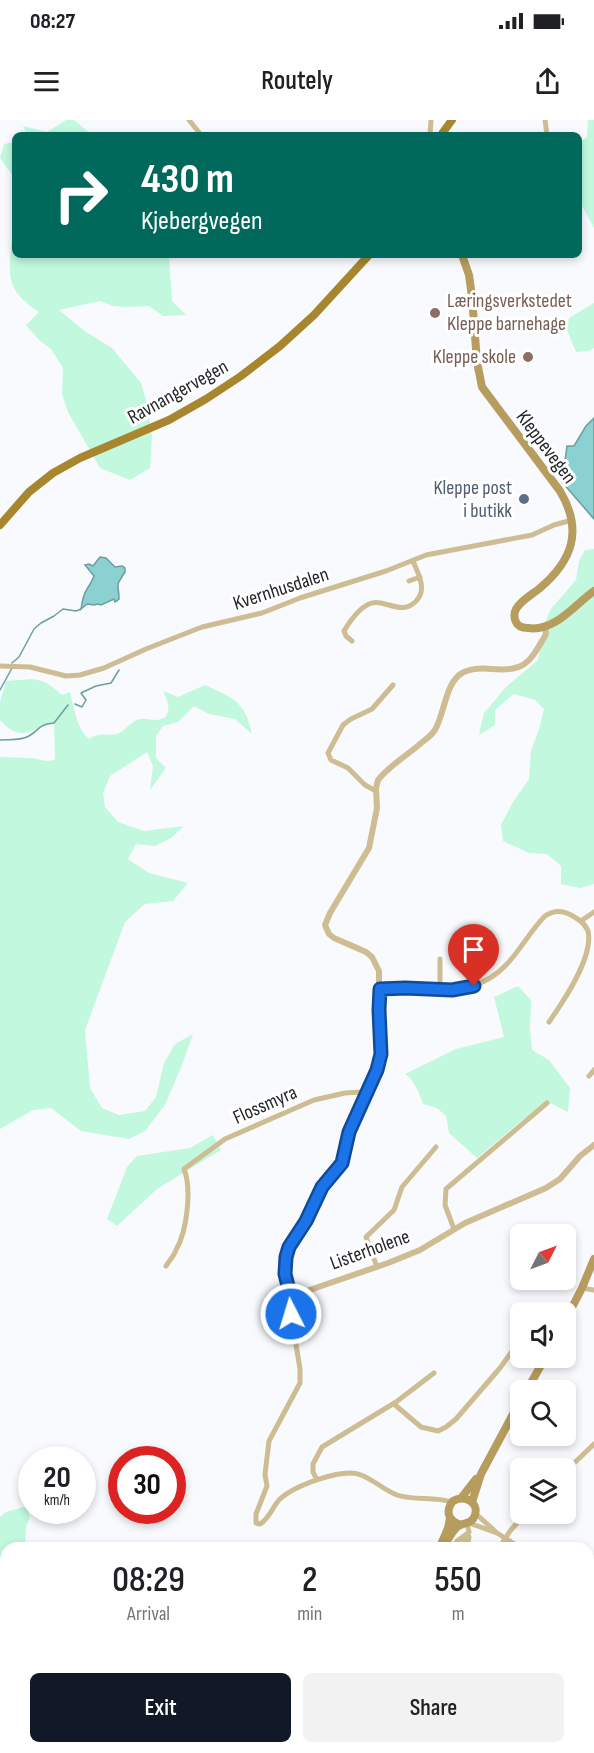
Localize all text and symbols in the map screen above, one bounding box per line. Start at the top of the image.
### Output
text: 08:27 [30,8,75,35]
icon: menu [30,65,63,98]
text: Routely [261,65,333,97]
icon: share [531,65,564,98]
text: 430 m [141,154,234,205]
icon: right [42,156,120,234]
text: Kjebergvegen [141,205,263,237]
place label: Læringsverkstedet Kleppe barnehage [447,289,572,336]
marker: Læringsverkstedet Kleppe barnehage [428,306,442,320]
place label: Kleppe skole [433,345,516,369]
marker: Kleppe skole [521,350,535,364]
street label: Ravnangervegen [124,355,232,429]
street label: Kleppevegen [511,406,581,488]
place label: Kleppe post i butikk [434,476,512,523]
marker: Kleppe post i butikk [517,492,531,506]
street label: Kvernhusdalen [230,562,332,616]
pin [448,924,499,986]
icon: arrive [457,933,490,966]
street label: Flossmyra [229,1080,301,1130]
street label: Listerholene [327,1224,413,1276]
north arrow [510,1224,576,1290]
map controls [510,1224,576,1524]
position arrow [259,1282,323,1346]
button: sound [510,1302,576,1368]
button: search [510,1380,576,1446]
speed limit sign: 30 [108,1446,186,1524]
button: layers [510,1458,576,1524]
text: 20 [43,1460,71,1496]
text: km/h [44,1491,70,1510]
text: 08:29 [112,1559,185,1602]
text: 2 [302,1559,317,1602]
text: 550 [435,1559,482,1602]
text: Arrival [127,1602,170,1626]
text: min [297,1602,322,1626]
text: m [452,1602,465,1626]
button: Exit [30,1673,291,1742]
button: Share [303,1673,564,1742]

